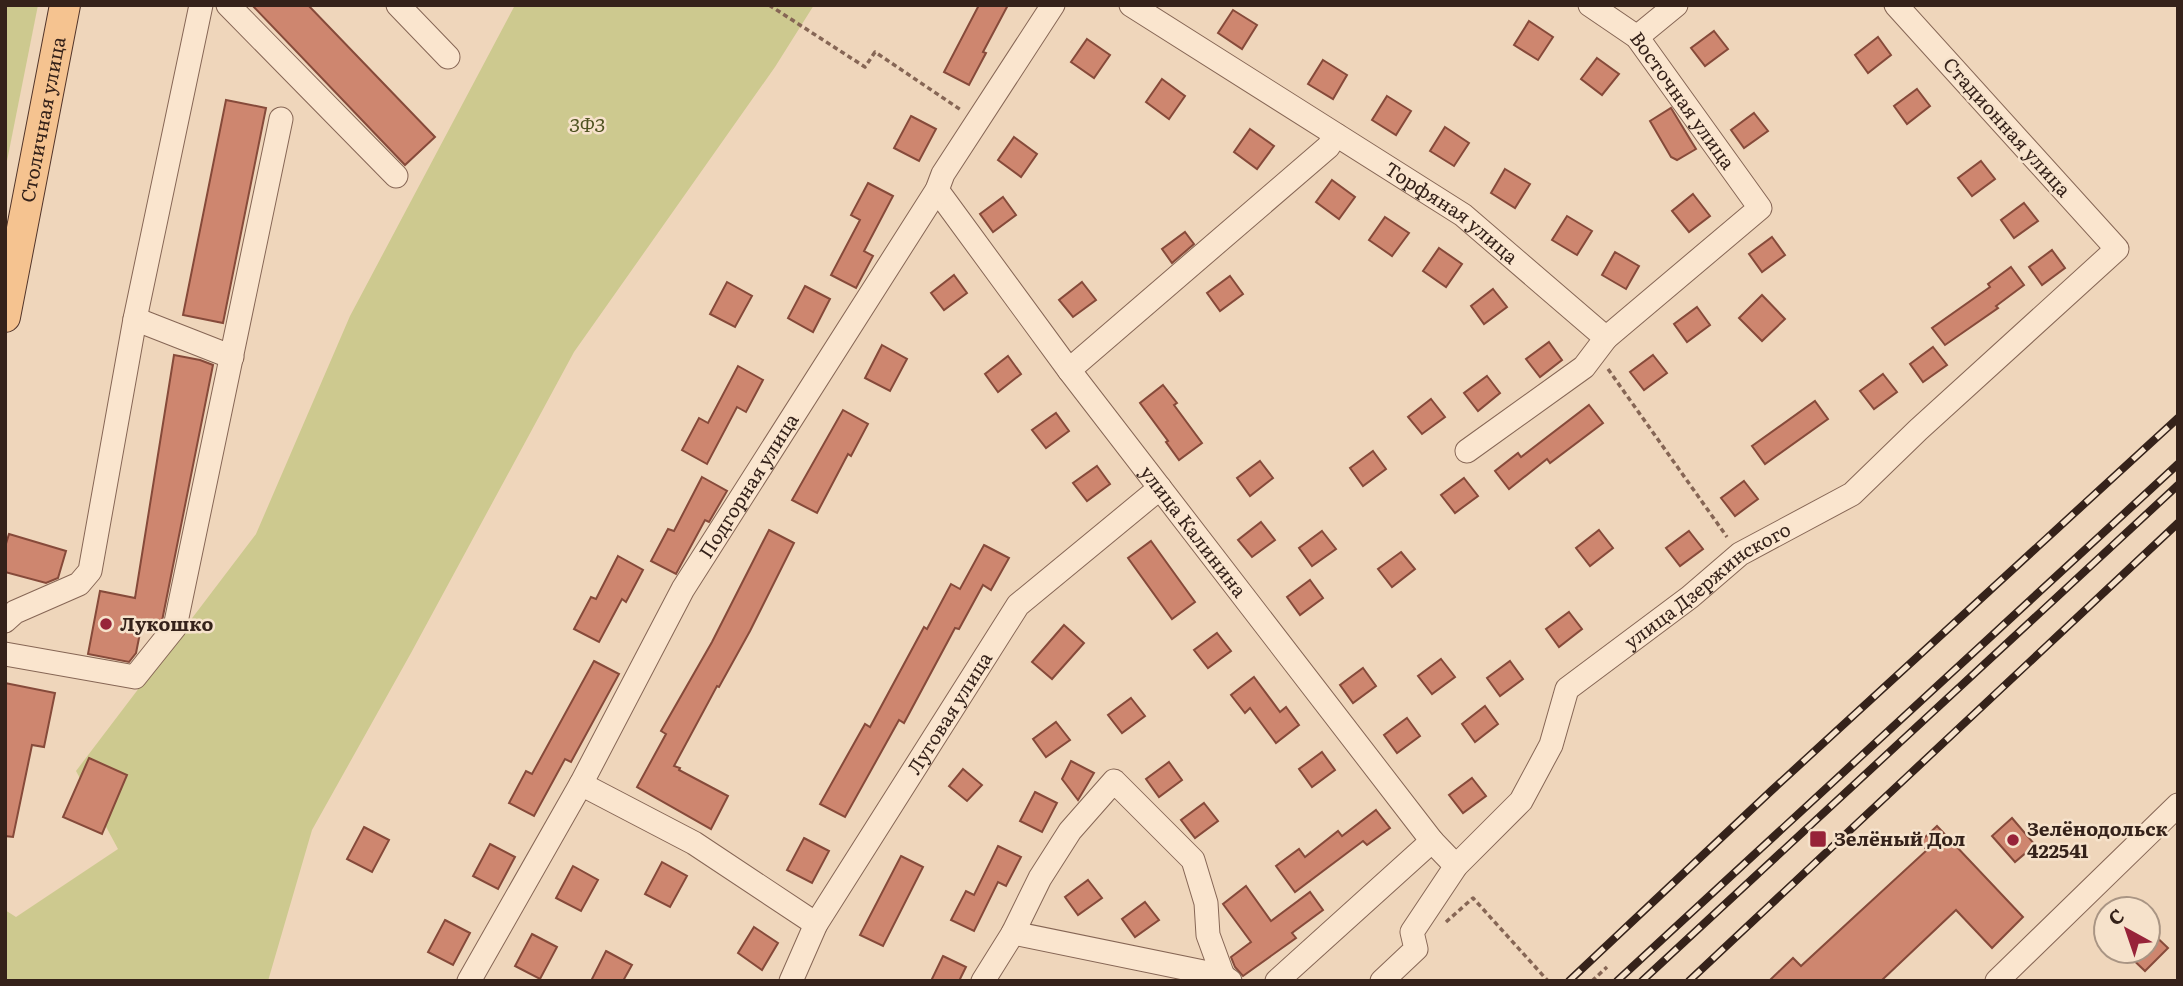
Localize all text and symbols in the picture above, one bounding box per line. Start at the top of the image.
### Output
street label: Восточная улица [1624,25,1743,175]
street label: Столичная улица [12,33,72,205]
street label: Стадионная улица [1937,50,2079,203]
park label: ЗФЗ [569,110,605,138]
street label: Торфяная улица [1380,154,1525,270]
street label: Подгорная улица [691,407,805,563]
street label: улица Калинина [1134,459,1255,603]
street label: улица Дзержинского [1618,514,1795,655]
place label: Лукошко [120,609,213,637]
marker: Лукошко [98,616,114,632]
street label: Луговая улица [899,645,998,779]
place label: Зелёнодольск 422541 [2027,814,2169,864]
place label: Зелёный Дол [1834,824,1965,852]
marker: Зелёный Дол [1808,829,1828,849]
marker: Зелёнодольск 422541 [2005,832,2021,848]
north arrow [2092,895,2162,965]
text: С [2101,901,2130,931]

